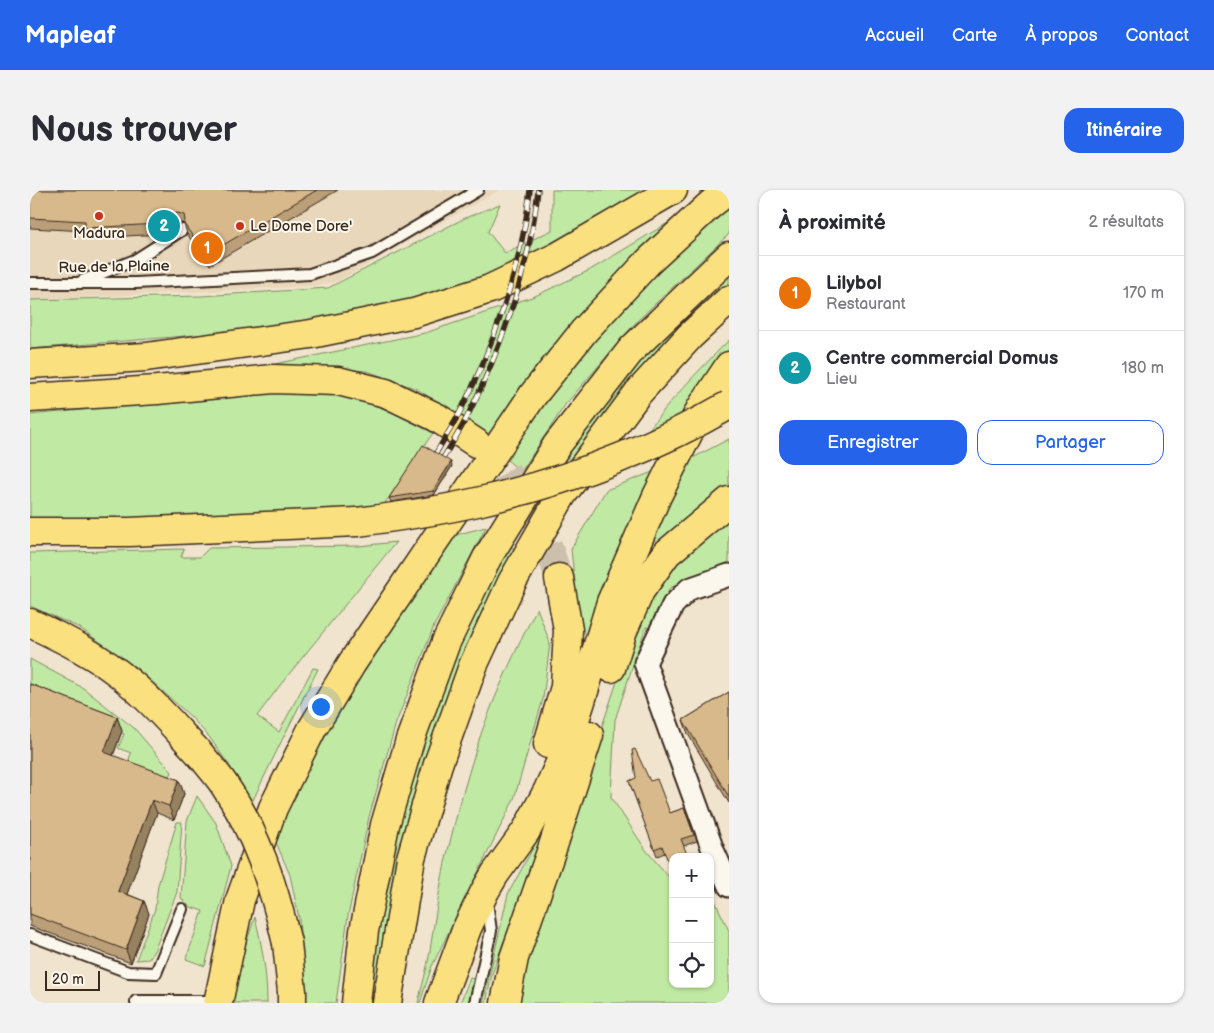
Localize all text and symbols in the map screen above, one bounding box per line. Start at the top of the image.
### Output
text: Mapleaf [25,21,116,50]
text: Accueil [865,25,924,46]
text: Carte [952,25,997,46]
text: À propos [1025,25,1098,46]
text: Contact [1126,25,1189,46]
button: Itinéraire [1064,108,1184,153]
text: Nous trouver [30,109,237,152]
pin: 2 [148,207,180,245]
marker: Madura [93,210,105,222]
text: À proximité [779,210,886,235]
text: 2 résultats [1089,213,1164,232]
place label: Le Dome Dore' [250,217,352,236]
marker: Le Dome Dore' [234,220,246,232]
place label: Madura [73,224,125,243]
pin: 1 [191,229,223,267]
street label: Rue de la Plaine [58,257,170,277]
text: Lilybol [826,272,882,295]
text: 1 [792,284,798,303]
text: 170 m [1123,284,1164,303]
text: Restaurant [826,295,906,314]
text: Centre commercial Domus [826,347,1058,370]
text: 2 [790,359,800,378]
text: 180 m [1122,359,1164,378]
text: Lieu [826,370,857,389]
button: Enregistrer [779,420,967,465]
button: Partager [977,420,1164,465]
your location [308,694,334,720]
map controls [669,853,714,988]
button: + [669,853,714,898]
button: − [669,898,714,943]
button: locate [669,943,714,988]
scale bar [45,968,100,991]
text: 20 m [52,971,84,988]

